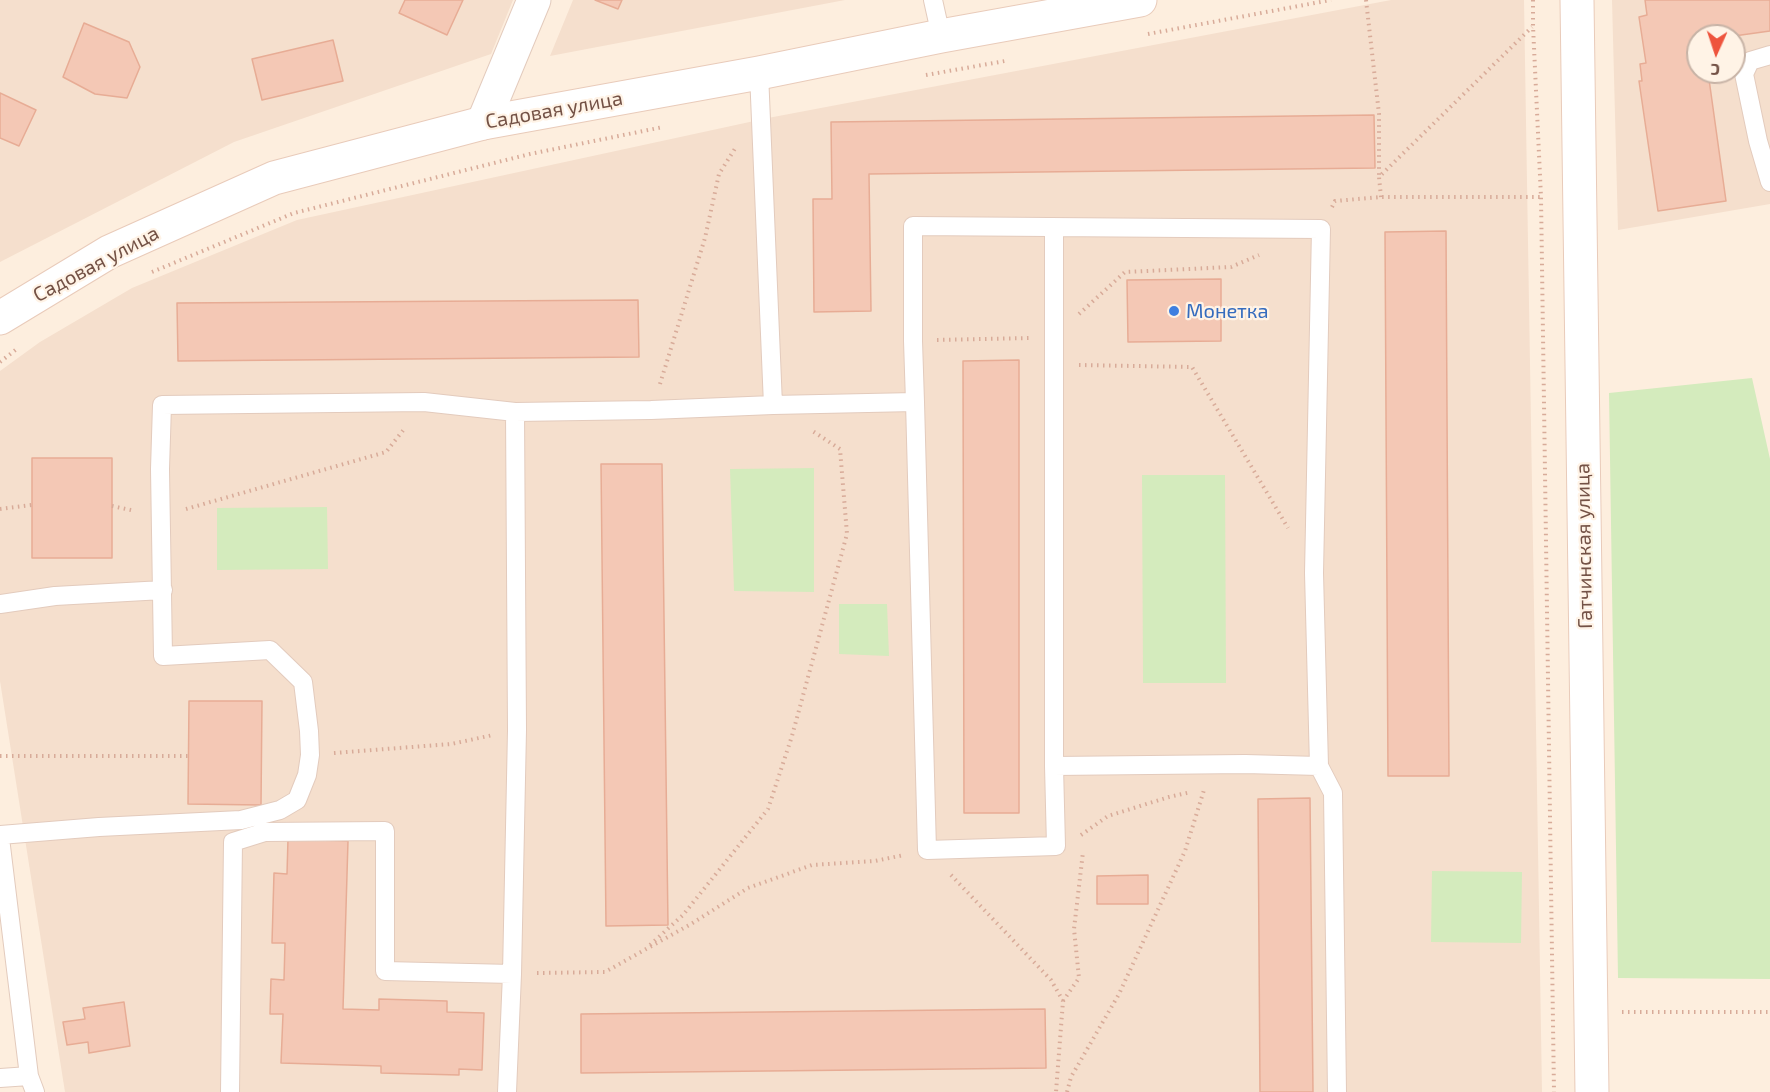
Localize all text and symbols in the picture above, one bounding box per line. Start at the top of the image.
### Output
north arrow [1686,24,1746,84]
text: С [1710,61,1720,80]
street label: Садовая улица [484,86,624,134]
street label: Садовая улица [29,221,163,307]
place label: Монетка [1186,299,1269,323]
marker: Монетка [1167,304,1181,318]
street label: Гатчинская улица [1571,463,1597,629]

